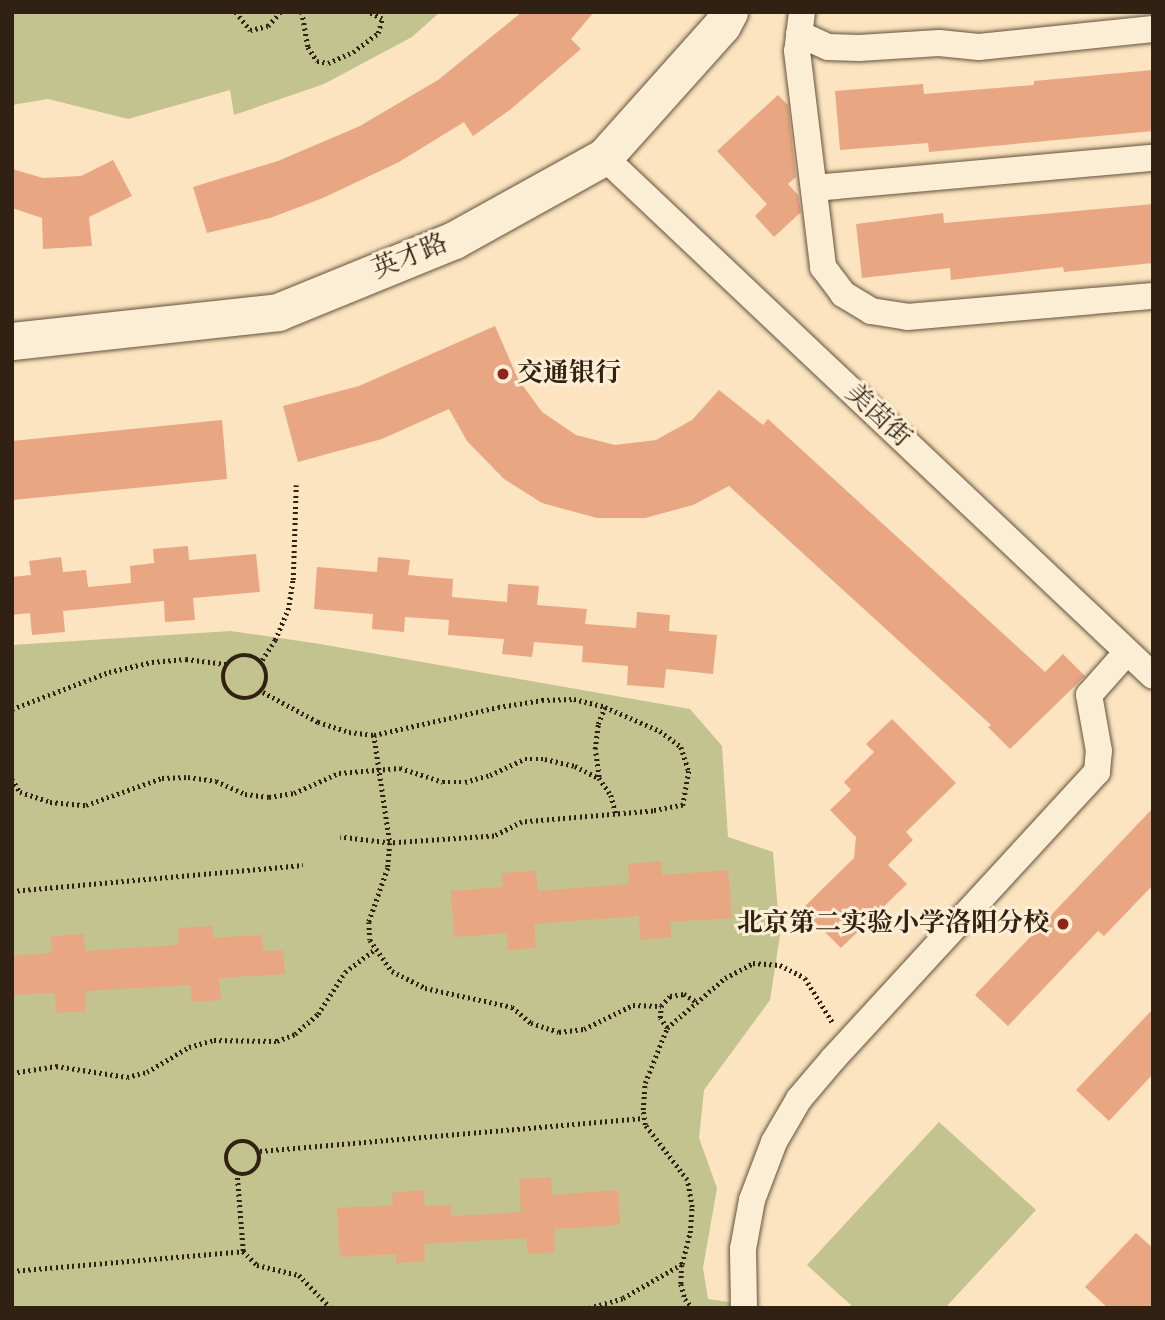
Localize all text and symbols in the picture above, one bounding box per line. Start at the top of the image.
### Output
street label: 英才路 [368,228,452,286]
place label: 交通银行 [517,358,621,390]
marker: 交通银行 [495,366,511,382]
street label: 美茵街 [839,378,917,454]
place label: 北京第二实验小学洛阳分校 [737,908,1049,940]
marker: 北京第二实验小学洛阳分校 [1055,916,1071,932]

